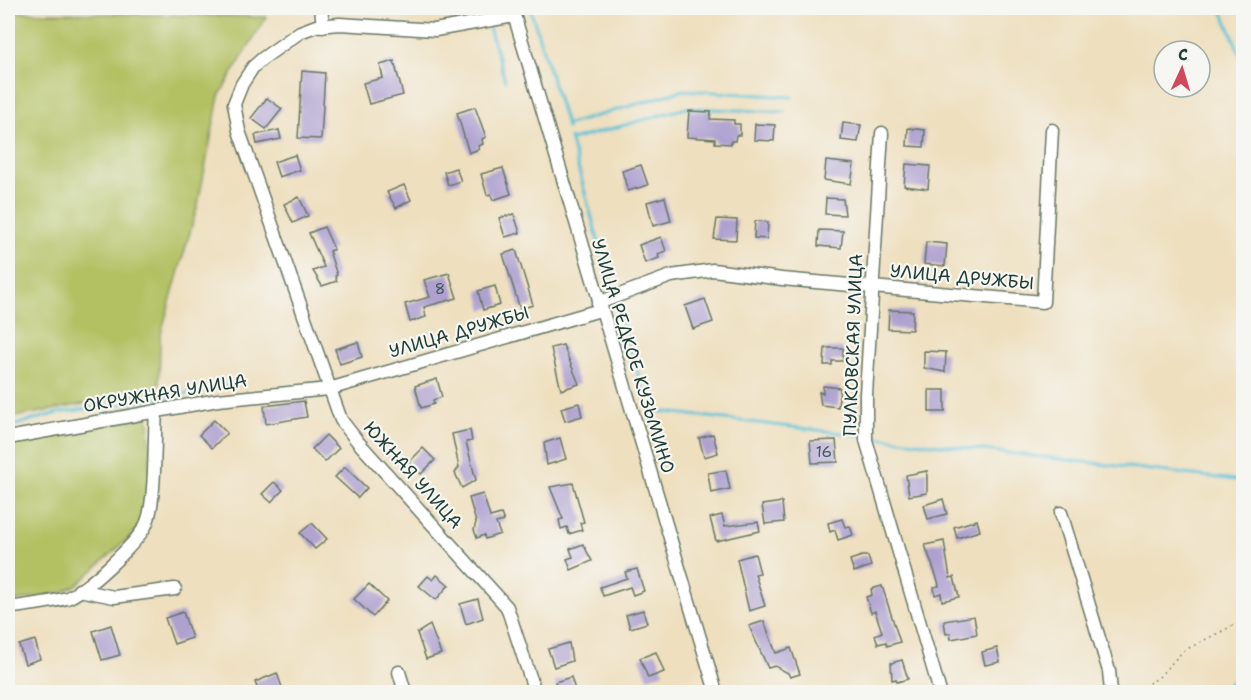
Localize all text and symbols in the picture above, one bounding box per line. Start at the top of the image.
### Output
north arrow [1152,39,1212,99]
text: С [1177,44,1189,65]
street label: УЛИЦА РЕДКОЕ КУЗЬМИНО [586,236,680,476]
street label: ПУЛКОВСКАЯ УЛИЦА [838,253,868,437]
street label: УЛИЦА ДРУЖБЫ [889,259,1035,295]
house number: 8 [435,279,445,299]
street label: УЛИЦА ДРУЖБЫ [386,301,532,363]
street label: ОКРУЖНАЯ УЛИЦА [81,368,249,418]
street label: ЮЖНАЯ УЛИЦА [358,416,468,534]
house number: 16 [816,442,832,462]

